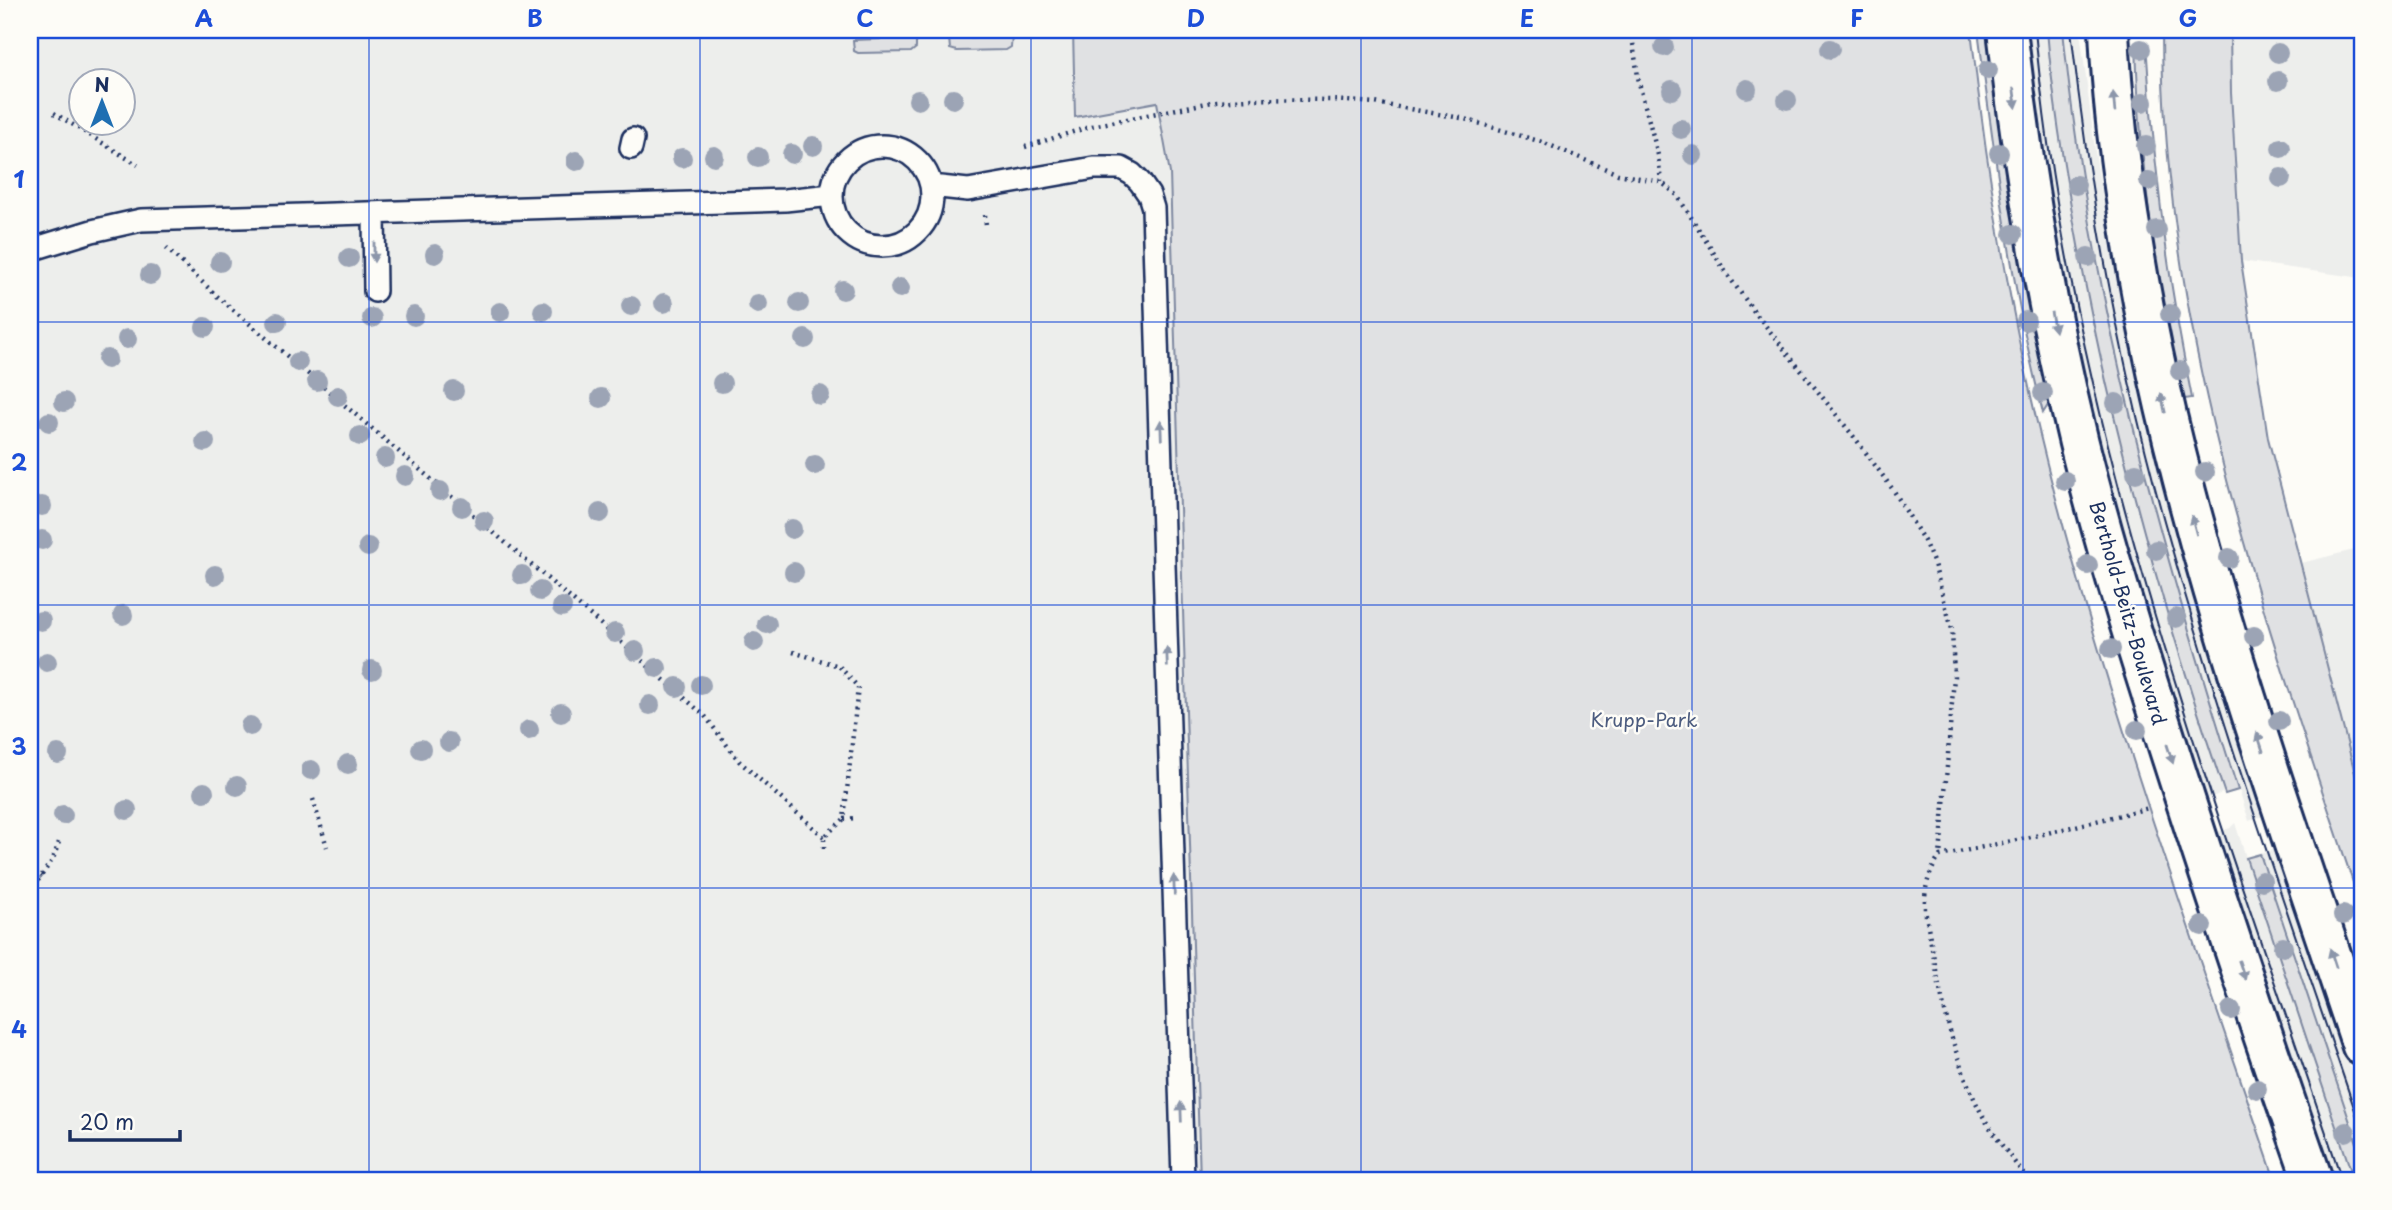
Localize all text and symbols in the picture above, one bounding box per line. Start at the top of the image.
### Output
text: A [195,0,213,35]
text: B [527,0,543,35]
text: C [856,0,874,35]
text: D [1187,0,1205,35]
text: E [1520,0,1534,35]
text: F [1850,0,1864,35]
text: G [2179,0,2197,35]
north arrow [66,66,136,136]
text: N [94,70,110,98]
one-way arrow [2010,87,2021,109]
one-way arrow [2108,91,2119,113]
text: 1 [14,161,25,196]
one-way arrow [368,241,380,263]
one-way arrow [2047,311,2058,333]
one-way arrow [2157,391,2168,413]
one-way arrow [1155,419,1166,441]
text: 2 [11,444,27,479]
street label: Berthold-Beitz-Boulevard [2084,498,2174,728]
one-way arrow [2188,513,2199,535]
one-way arrow [1162,646,1173,668]
park label: Krupp-Park [1590,705,1698,733]
text: 3 [11,728,27,763]
one-way arrow [2255,731,2265,752]
one-way arrow [2165,744,2176,765]
one-way arrow [1168,873,1180,895]
one-way arrow [2327,947,2338,968]
one-way arrow [2237,959,2248,980]
text: 4 [11,1011,27,1046]
scale bar [70,1098,180,1142]
one-way arrow [1175,1101,1186,1123]
text: 20 m [80,1105,134,1137]

